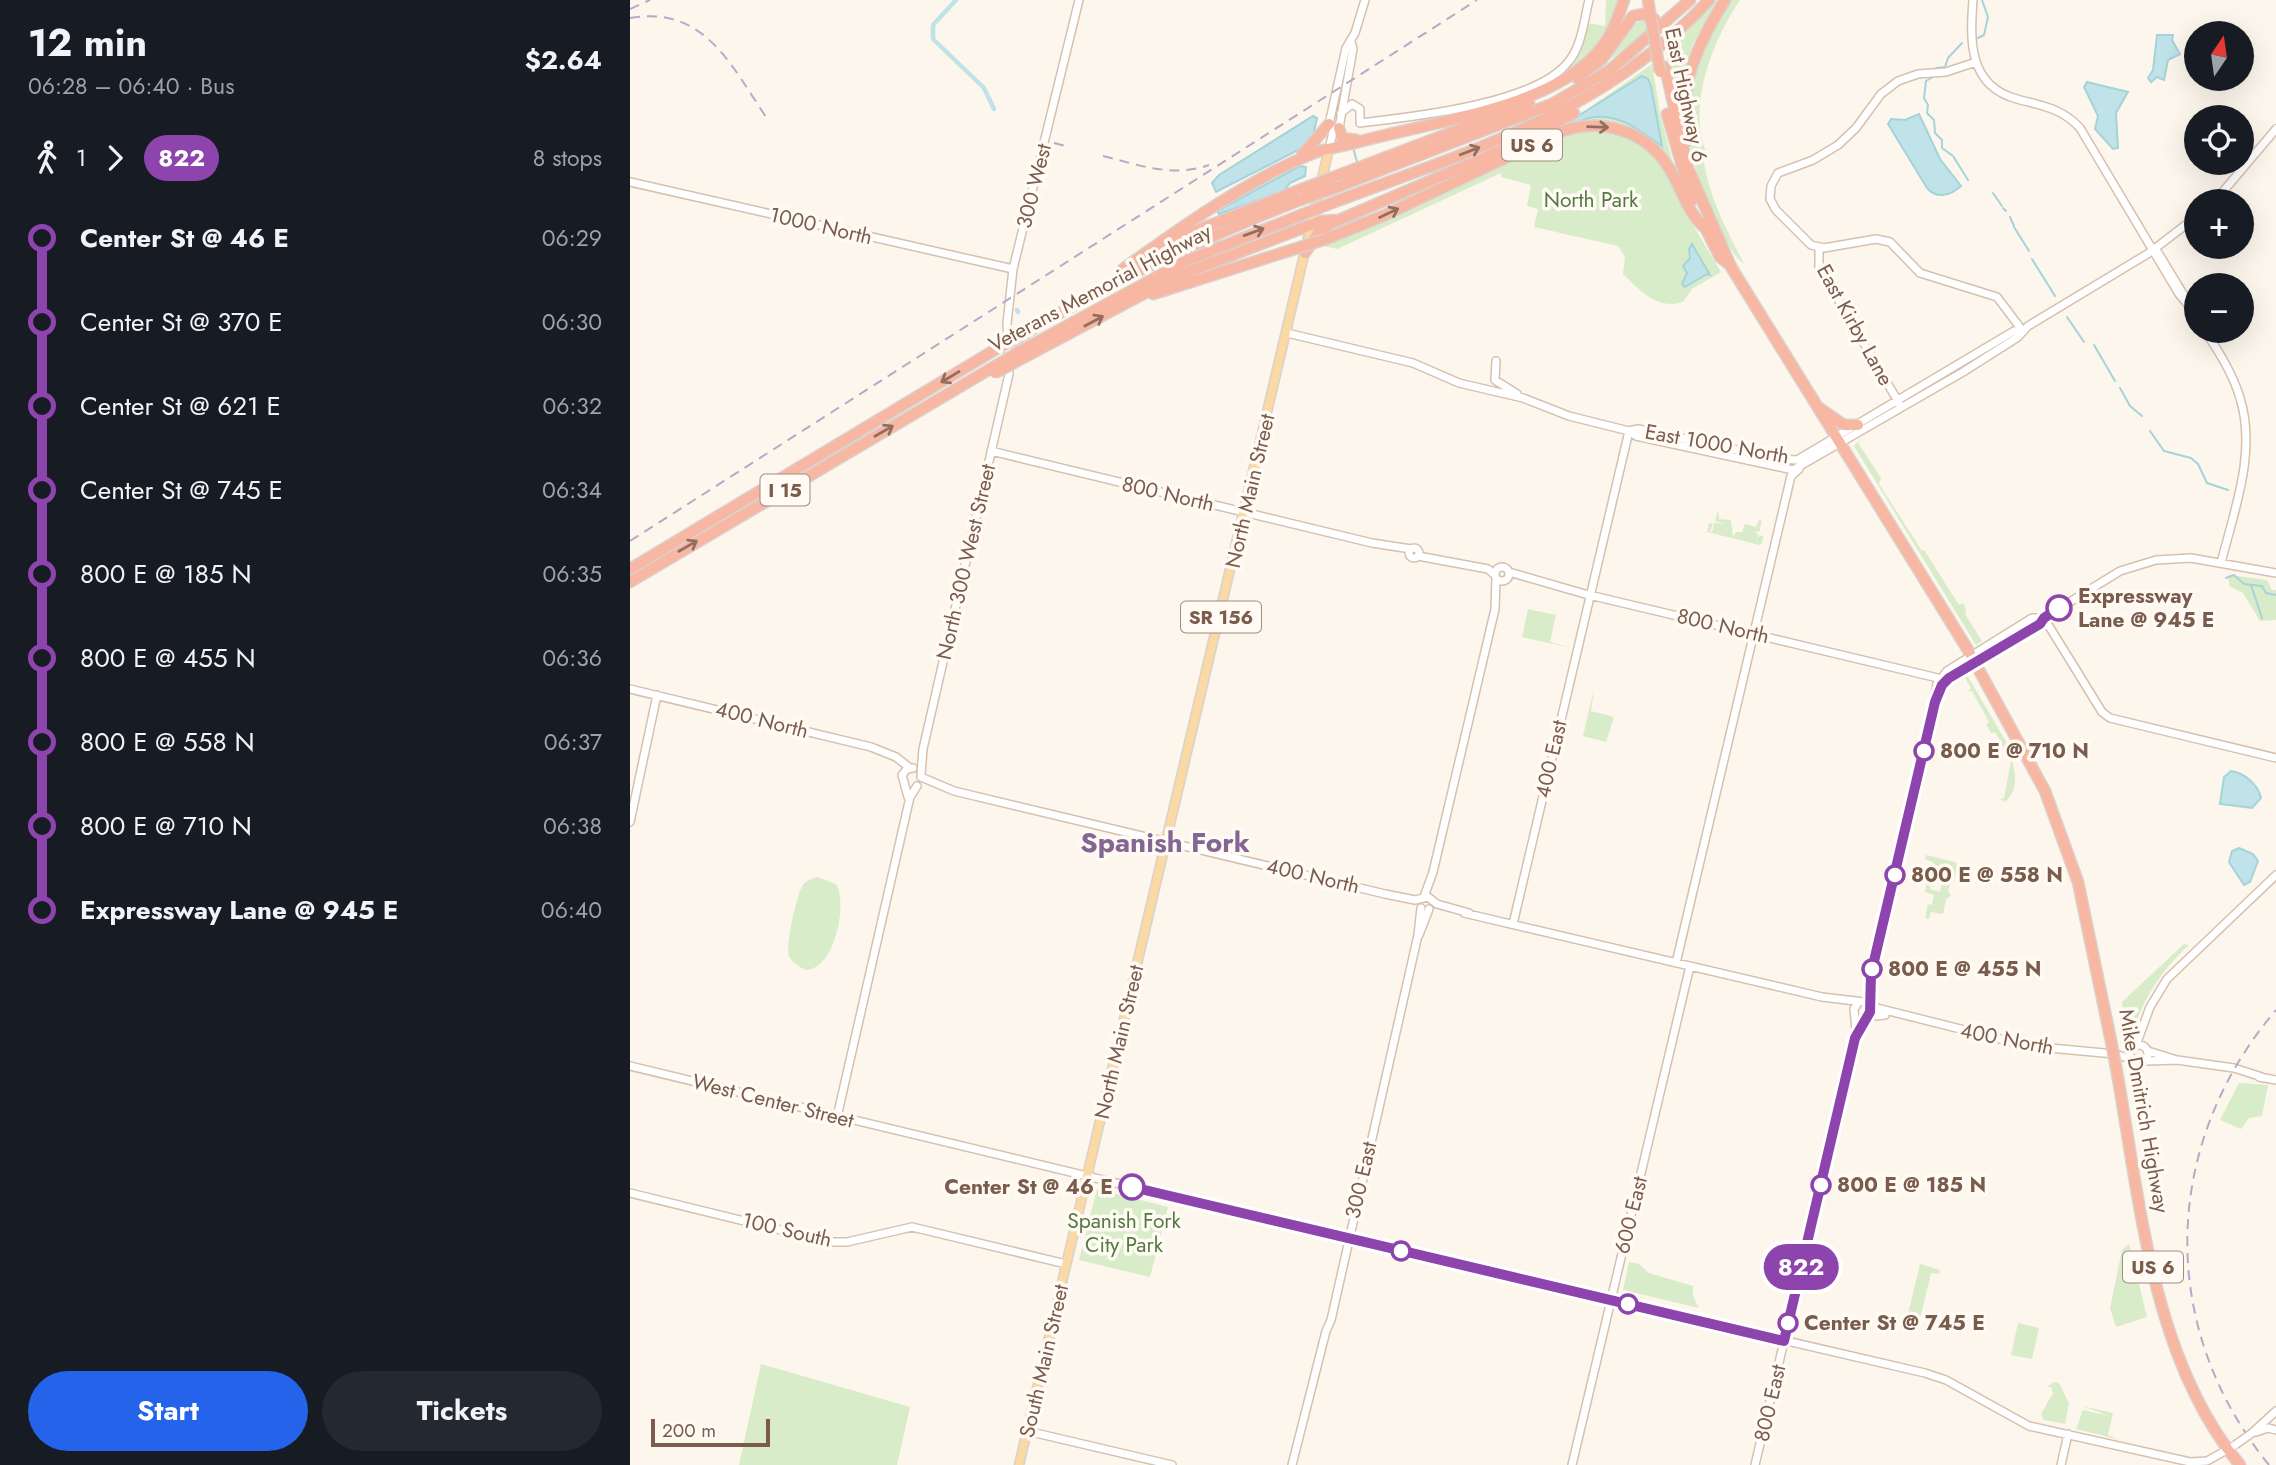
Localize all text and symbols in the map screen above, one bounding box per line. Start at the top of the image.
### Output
text: 12 min [28,15,147,70]
north arrow [2184,21,2254,91]
map controls [2184,21,2254,343]
street label: East Highway 6 [1657,25,1715,165]
text: $2.64 [525,41,602,79]
text: 06:28 – 06:40 · Bus [28,69,234,103]
button: locate [2184,105,2254,175]
one-way arrow [1586,120,1609,133]
road number: US 6 [1502,130,1562,160]
icon: walk [28,139,66,177]
icon: forward [96,139,134,177]
text: 822 [158,140,205,175]
street label: 300 West [1009,140,1059,232]
text: 1 [76,141,86,175]
text: 8 stops [533,141,602,175]
one-way arrow [1458,144,1480,156]
park label: North Park [1544,185,1639,215]
button: + [2184,189,2254,259]
street label: 1000 North [767,200,875,252]
one-way arrow [1378,206,1399,219]
street label: Veterans Memorial Highway [983,216,1217,360]
text: Center St @ 46 E [80,219,289,257]
text: 06:29 [542,221,602,255]
one-way arrow [1243,225,1265,237]
street label: East Kirby Lane [1809,259,1901,391]
button: − [2184,273,2254,343]
text: Center St @ 370 E [80,303,282,341]
text: 06:30 [542,305,602,339]
one-way arrow [1083,314,1104,327]
one-way arrow [941,371,961,385]
text: Center St @ 621 E [80,387,281,425]
text: 06:32 [542,389,602,423]
street label: North Main Street [1218,411,1282,571]
street label: East 1000 North [1642,417,1792,471]
one-way arrow [874,424,894,438]
street label: North 300 West Street [929,461,1003,663]
street label: 800 North [1119,469,1217,519]
text: Center St @ 745 E [80,471,283,509]
text: 06:34 [542,473,602,507]
road number: I 15 [760,475,810,505]
one-way arrow [677,539,698,552]
text: 800 E @ 185 N [80,555,252,593]
text: 06:35 [543,557,602,591]
place label: Expressway Lane @ 945 E [2078,581,2215,635]
marker: Expressway Lane @ 945 E [2046,595,2072,621]
street label: 800 North [1674,601,1772,651]
road number: SR 156 [1181,602,1261,632]
text: 800 E @ 455 N [80,639,256,677]
text: 06:36 [542,641,602,675]
street label: 400 North [712,694,812,746]
street label: 400 East [1528,717,1574,801]
text: 800 E @ 558 N [80,723,255,761]
text: 06:37 [544,725,602,759]
place label: 800 E @ 710 N [1940,736,2089,766]
marker: 800 E @ 710 N [1914,741,1934,761]
text: 800 E @ 710 N [80,807,252,845]
text: 06:38 [543,809,602,843]
district label: Spanish Fork [1080,822,1250,863]
street label: 400 North [1263,851,1363,901]
place label: 800 E @ 558 N [1911,860,2063,890]
marker: 800 E @ 558 N [1885,865,1905,885]
text: Expressway Lane @ 945 E [80,891,398,929]
text: 06:40 [541,893,602,927]
place label: 800 E @ 455 N [1888,954,2041,984]
marker: 800 E @ 455 N [1862,959,1882,979]
street label: North Main Street [1087,962,1151,1122]
street label: Mike Dmitrich Highway [2111,1007,2177,1216]
street label: 400 North [1958,1015,2056,1063]
street label: West Center Street [689,1066,857,1136]
street label: 300 East [1338,1139,1384,1221]
place label: 800 E @ 185 N [1837,1170,1986,1200]
place label: Center St @ 46 E [944,1172,1113,1202]
street label: 600 East [1607,1173,1655,1257]
marker: Center St @ 46 E [1119,1174,1145,1200]
marker: 800 E @ 185 N [1811,1175,1831,1195]
street label: 100 South [739,1205,835,1255]
park label: Spanish Fork City Park [1067,1206,1182,1260]
unlabelled marker [1391,1241,1411,1261]
line badge: 822 [1761,1244,1841,1290]
text: 822 [1778,1249,1824,1284]
road number: US 6 [2123,1252,2183,1282]
street label: South Main Street [1012,1281,1076,1441]
unlabelled marker [1618,1294,1638,1314]
place label: Center St @ 745 E [1804,1308,1985,1338]
marker: Center St @ 745 E [1778,1313,1798,1333]
street label: 800 East [1747,1362,1793,1444]
button: Start [28,1371,308,1451]
button: Tickets [322,1371,602,1451]
scale bar [651,1416,770,1448]
text: 200 m [662,1417,716,1444]

